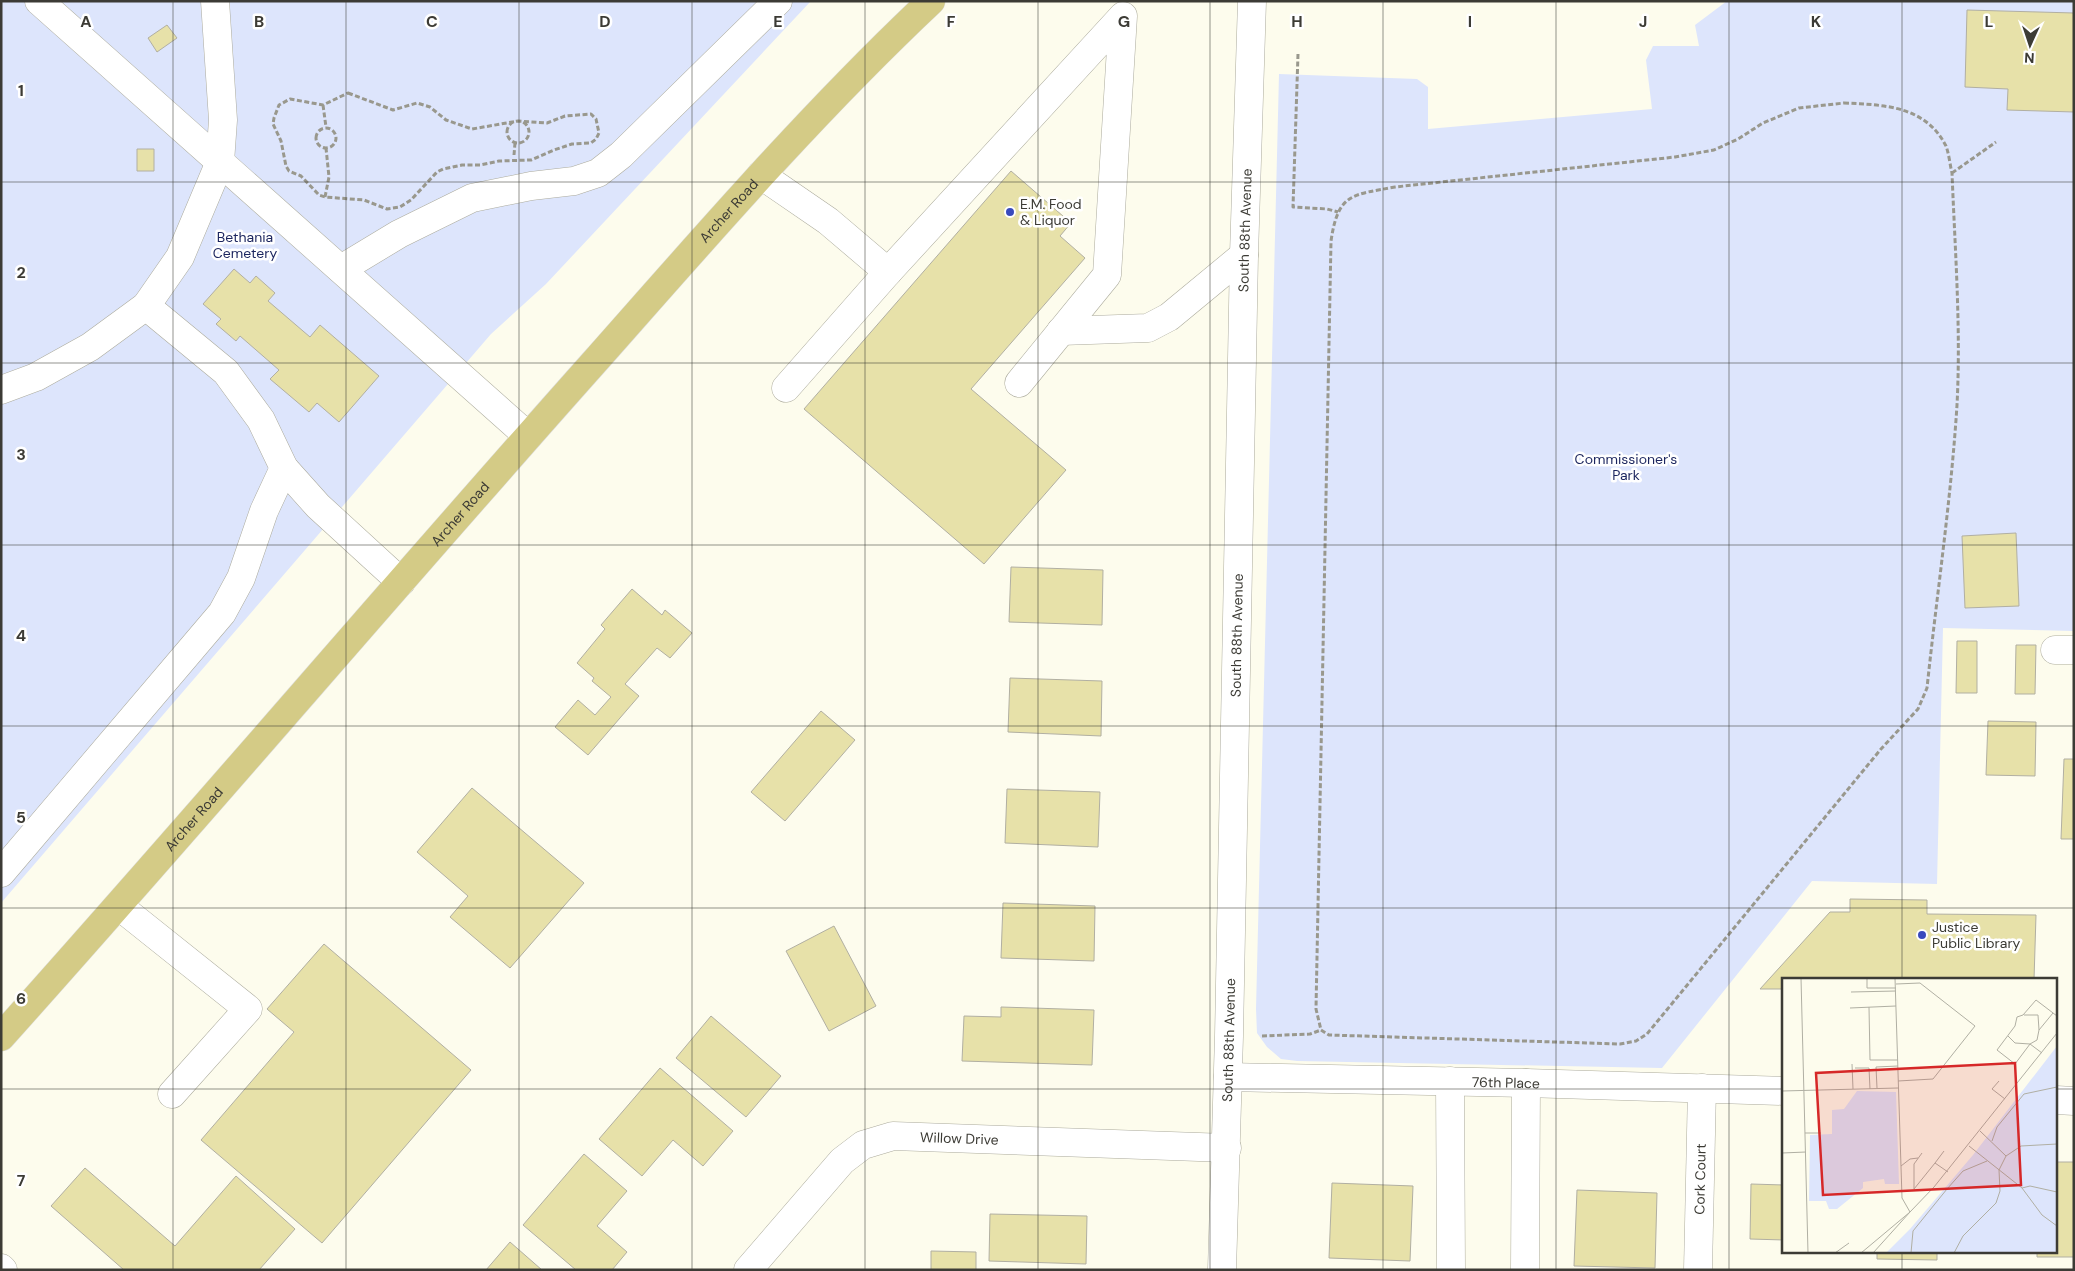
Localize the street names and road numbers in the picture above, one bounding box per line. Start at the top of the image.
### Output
street label: South 88th Avenue [1234,168,1256,292]
street label: Archer Road [695,175,762,246]
street label: Archer Road [427,478,493,550]
street label: South 88th Avenue [1227,573,1247,697]
street label: Archer Road [161,783,227,855]
street label: South 88th Avenue [1218,978,1239,1102]
street label: 76th Place [1472,1073,1540,1092]
street label: Willow Drive [920,1128,999,1149]
street label: Cork Court [1690,1143,1710,1215]

